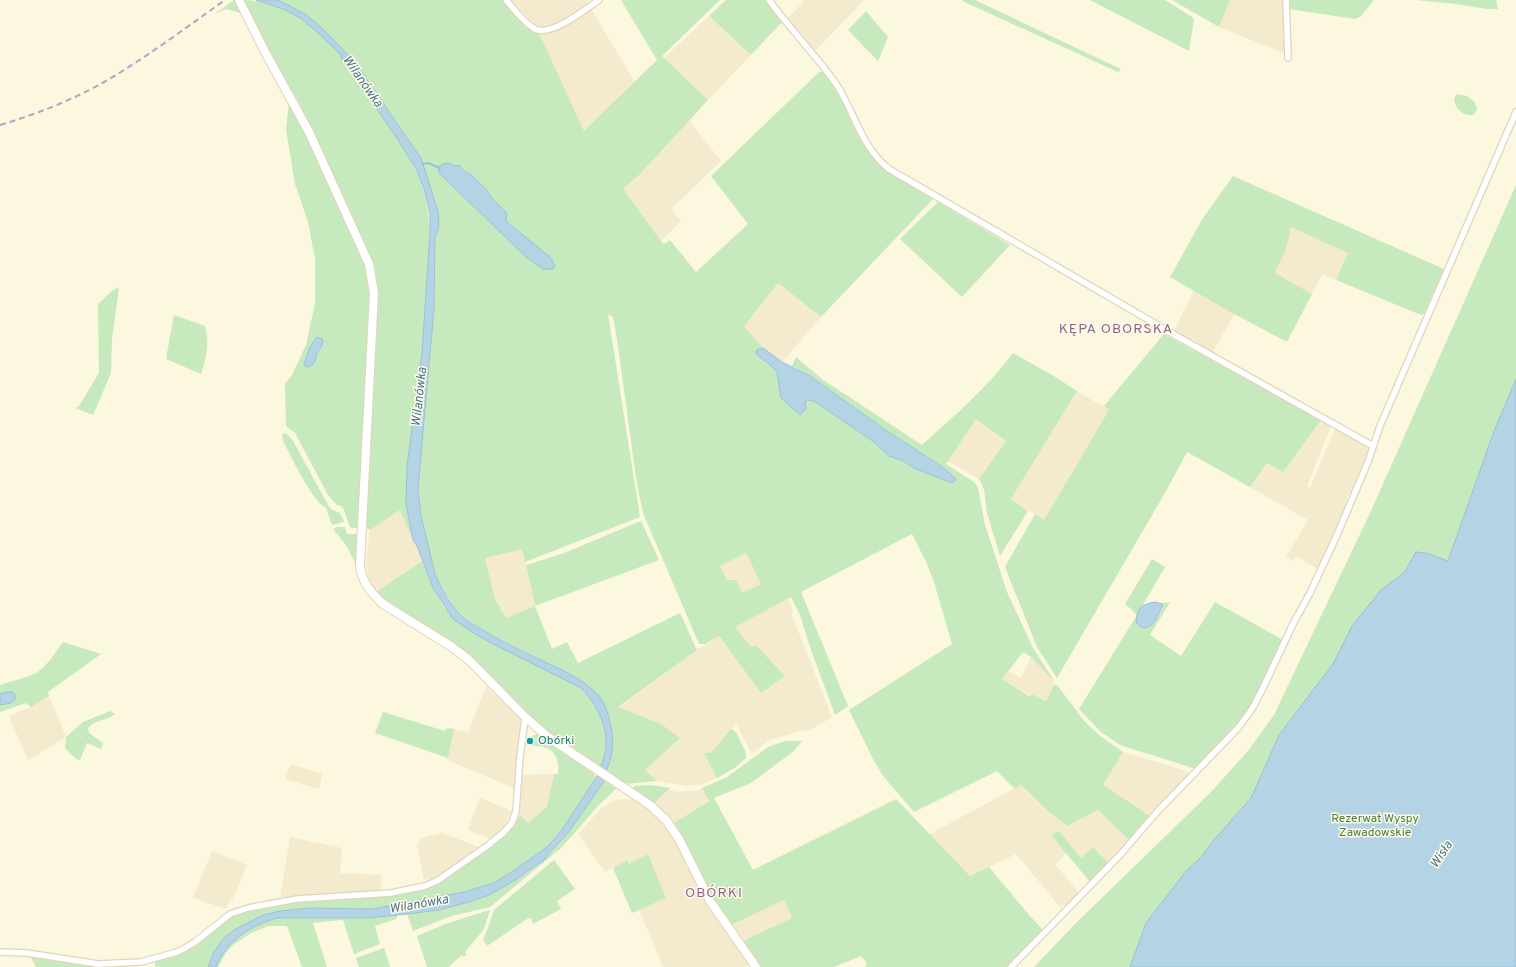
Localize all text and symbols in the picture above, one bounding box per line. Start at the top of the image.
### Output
water label: Wilanówka [338,53,386,111]
district label: KĘPA OBORSKA [1059,321,1173,338]
water label: Wilanówka [409,366,431,427]
place label: Obórki [538,733,574,749]
marker: Obórki [525,736,535,746]
park label: Rezerwat Wyspy Zawadowskie [1331,811,1419,841]
water label: Wisła [1427,838,1457,872]
district label: OBÓRKI [685,884,743,902]
water label: Wilanówka [388,892,450,918]

